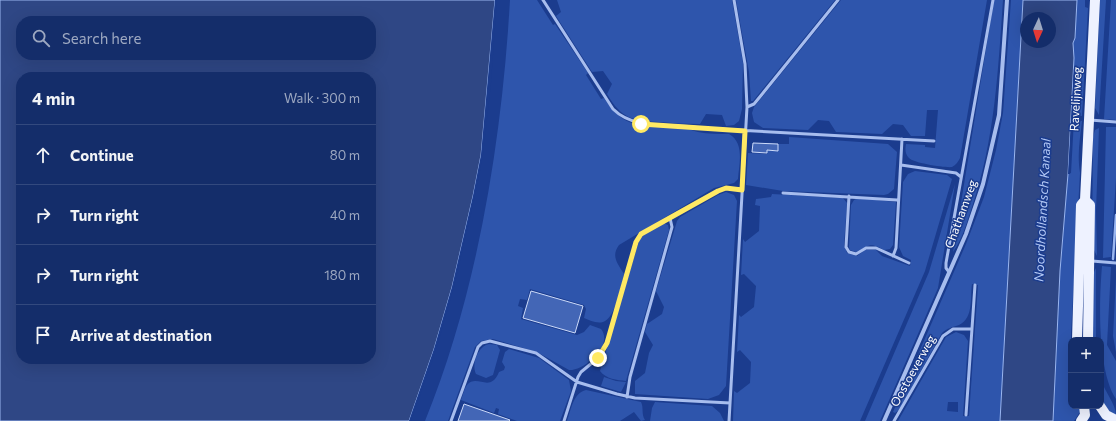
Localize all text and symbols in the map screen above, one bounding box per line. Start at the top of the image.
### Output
north arrow [1020,12,1056,48]
search box [16,16,376,60]
icon: search [30,27,52,49]
text: Search here [62,29,141,47]
street label: Ravelijnweg [1066,66,1084,132]
text: 4 min [32,88,75,109]
text: Walk · 300 m [284,90,360,106]
route start [632,115,650,133]
water label: Noordhollandsch Kanaal [1030,137,1054,282]
icon: ahead [32,144,54,166]
text: Continue [70,146,134,164]
text: 80 m [330,147,360,163]
street label: Chathamweg [941,177,979,250]
icon: right [32,204,54,226]
text: Turn right [70,206,139,224]
text: 40 m [330,207,360,223]
icon: right [32,264,54,286]
text: Turn right [70,266,139,284]
text: 180 m [324,267,360,283]
icon: arrive [32,324,54,346]
text: Arrive at destination [70,326,212,344]
street label: Oostoeverweg [887,332,938,409]
map controls [1068,337,1104,409]
button: + [1068,337,1104,373]
route end [589,349,607,367]
button: − [1068,373,1104,409]

